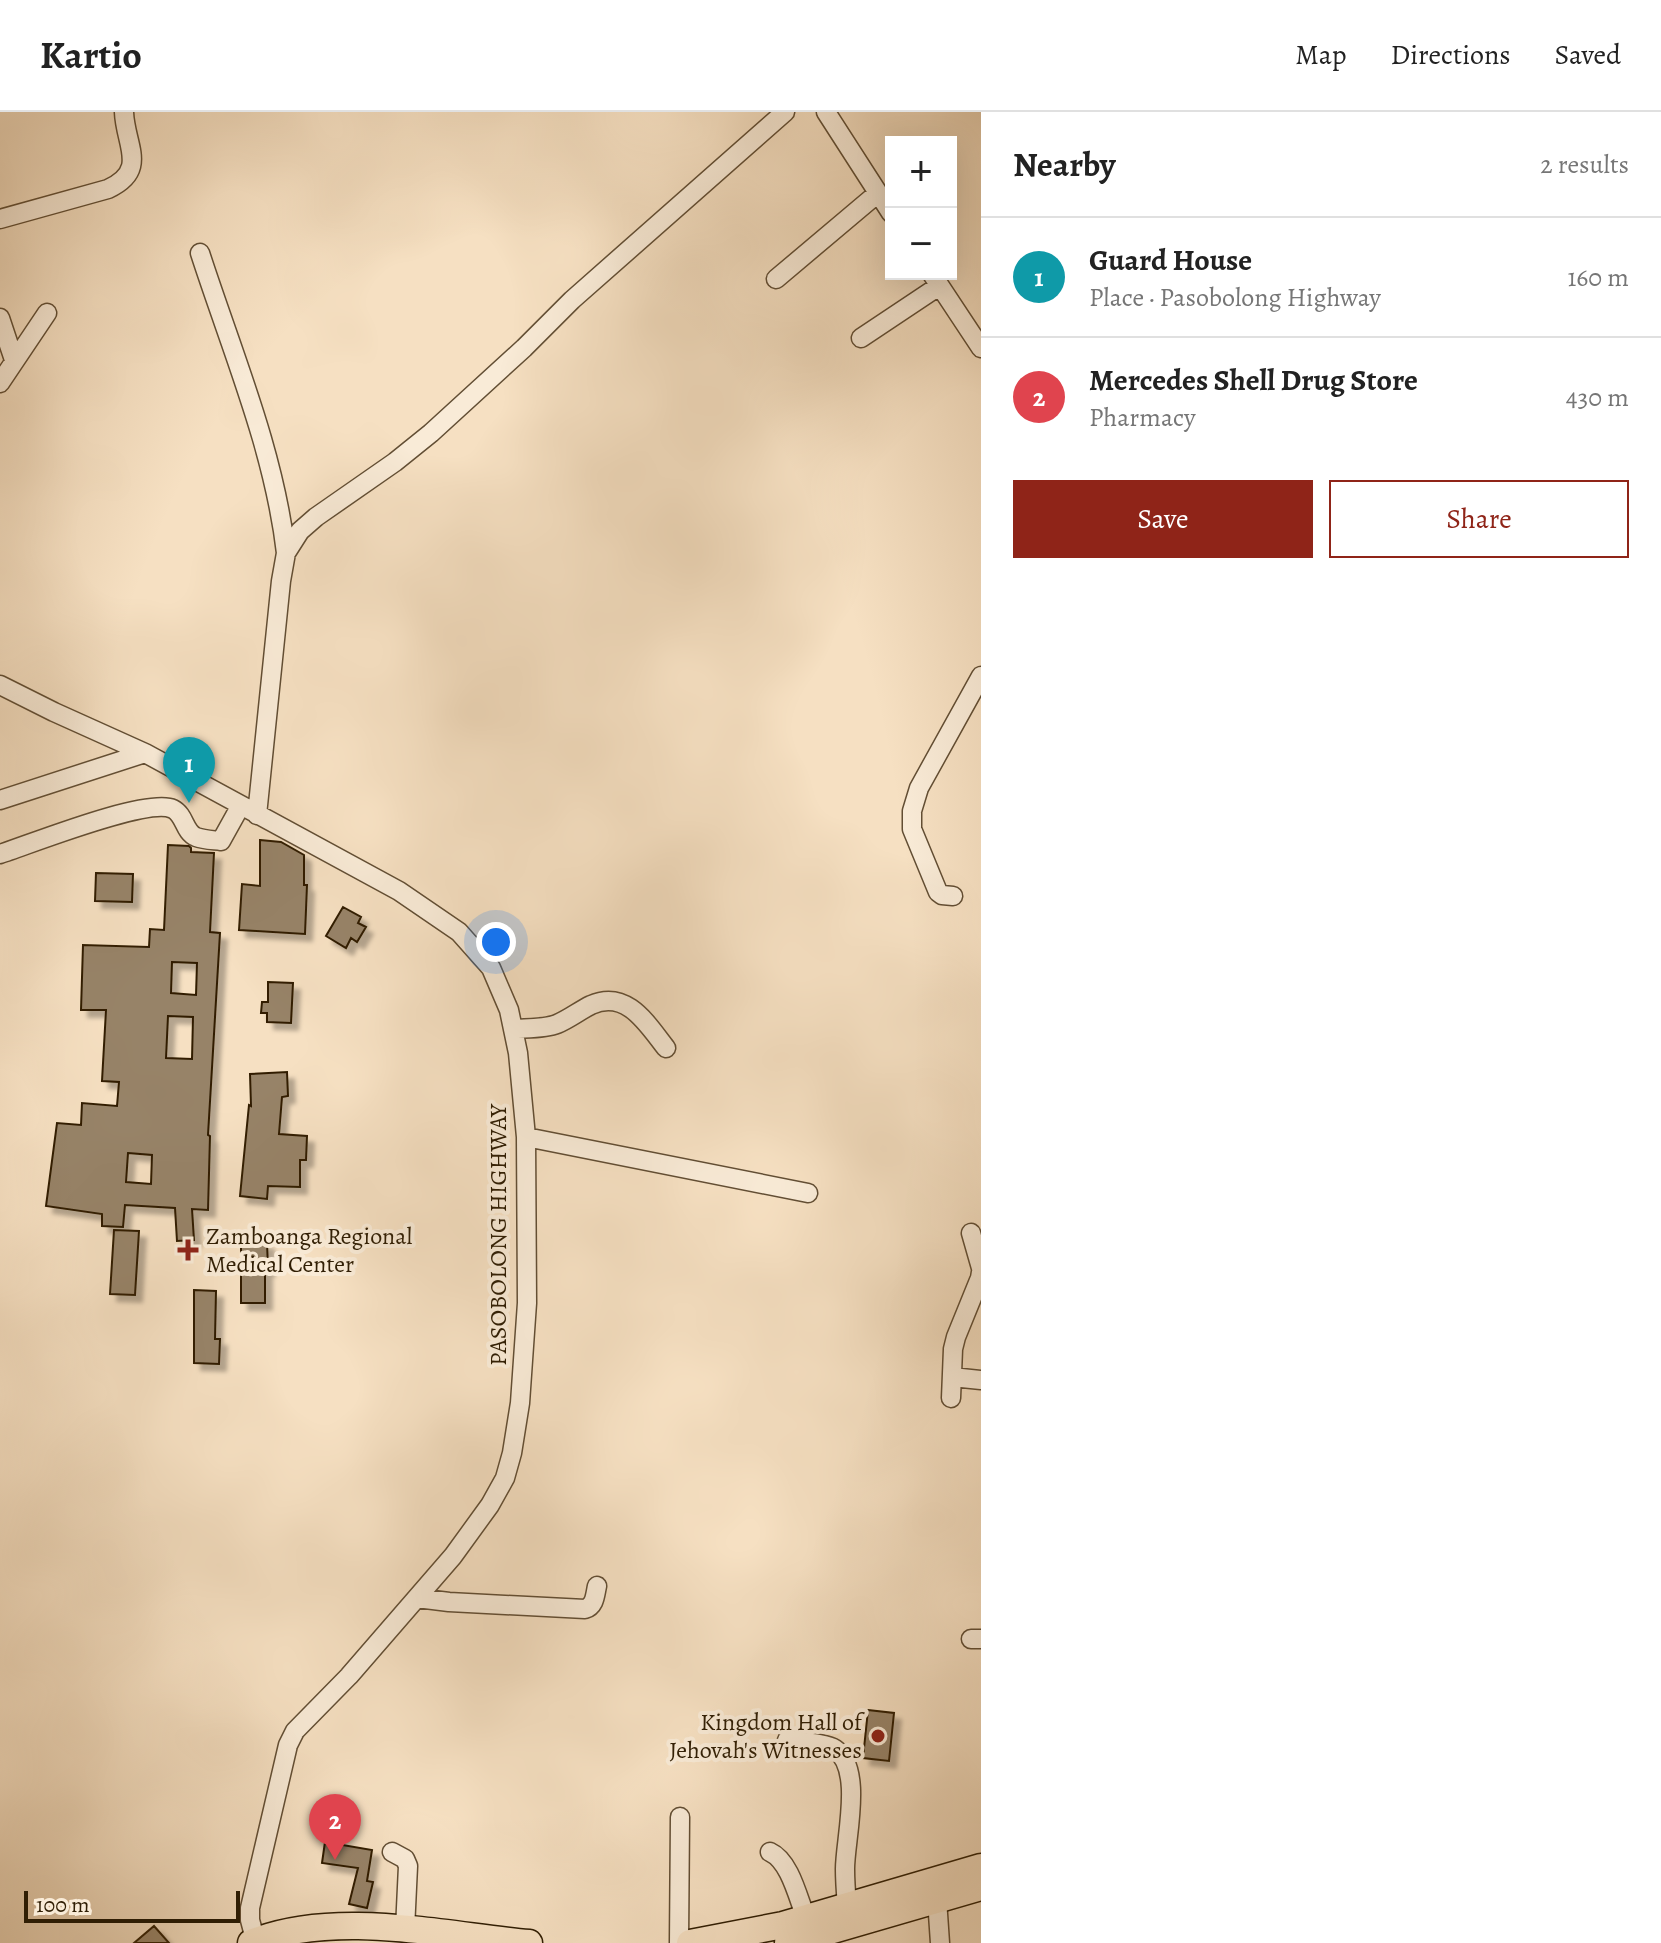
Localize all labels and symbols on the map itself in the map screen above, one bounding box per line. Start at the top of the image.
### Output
pin: 1 [163,737,215,803]
your location [476,922,516,962]
street label: PASOBOLONG HIGHWAY [482,1103,514,1366]
place label: Zamboanga Regional Medical Center [206,1220,412,1280]
marker: Zamboanga Regional Medical Center [177,1239,199,1261]
place label: Kingdom Hall of Jehovah's Witnesses [669,1706,865,1766]
marker: Kingdom Hall of Jehovah's Witnesses [869,1727,887,1745]
pin: 2 [309,1794,361,1860]
scale bar [24,1887,240,1923]

